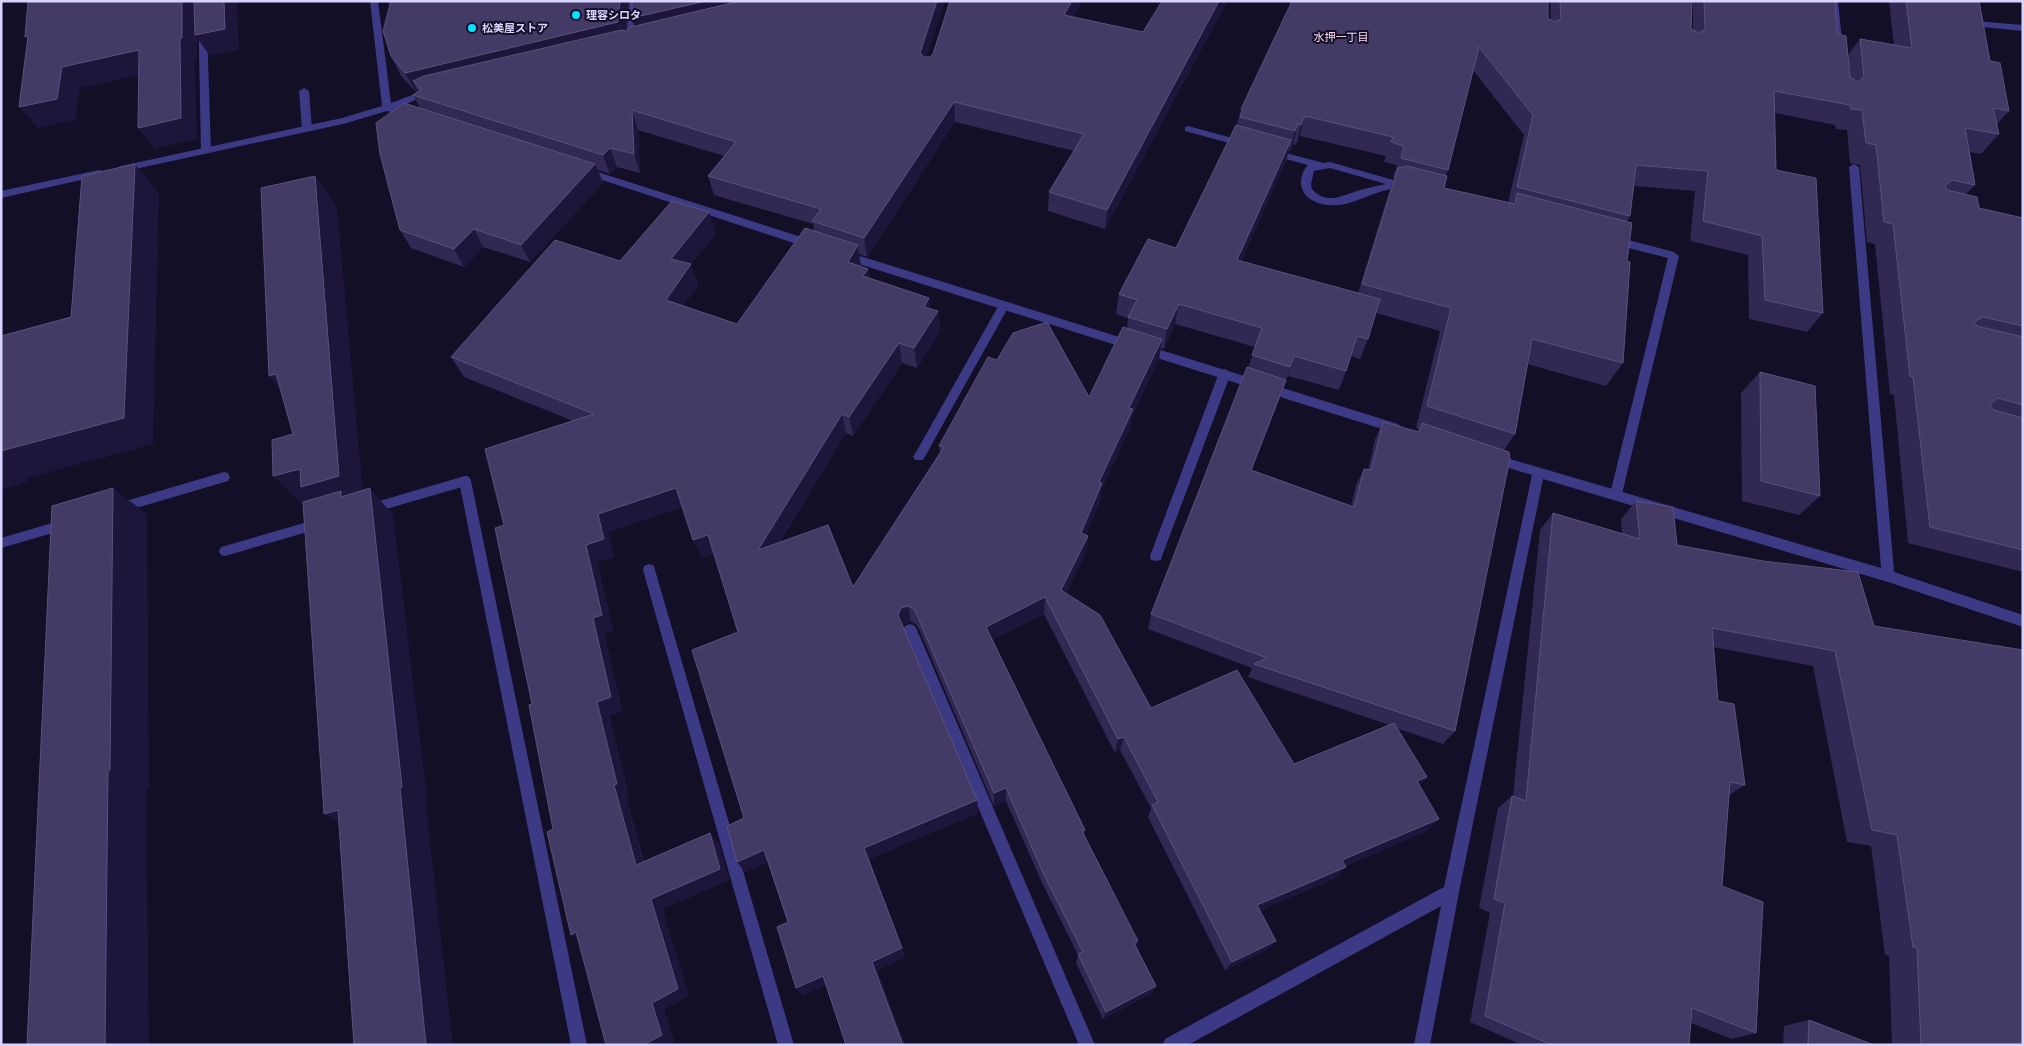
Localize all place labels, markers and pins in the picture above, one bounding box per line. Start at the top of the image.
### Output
place label: 理容シロタ [586,7,641,22]
marker: 理容シロタ [570,9,582,21]
place label: 松美屋ストア [482,20,548,35]
marker: 松美屋ストア [466,22,478,34]

